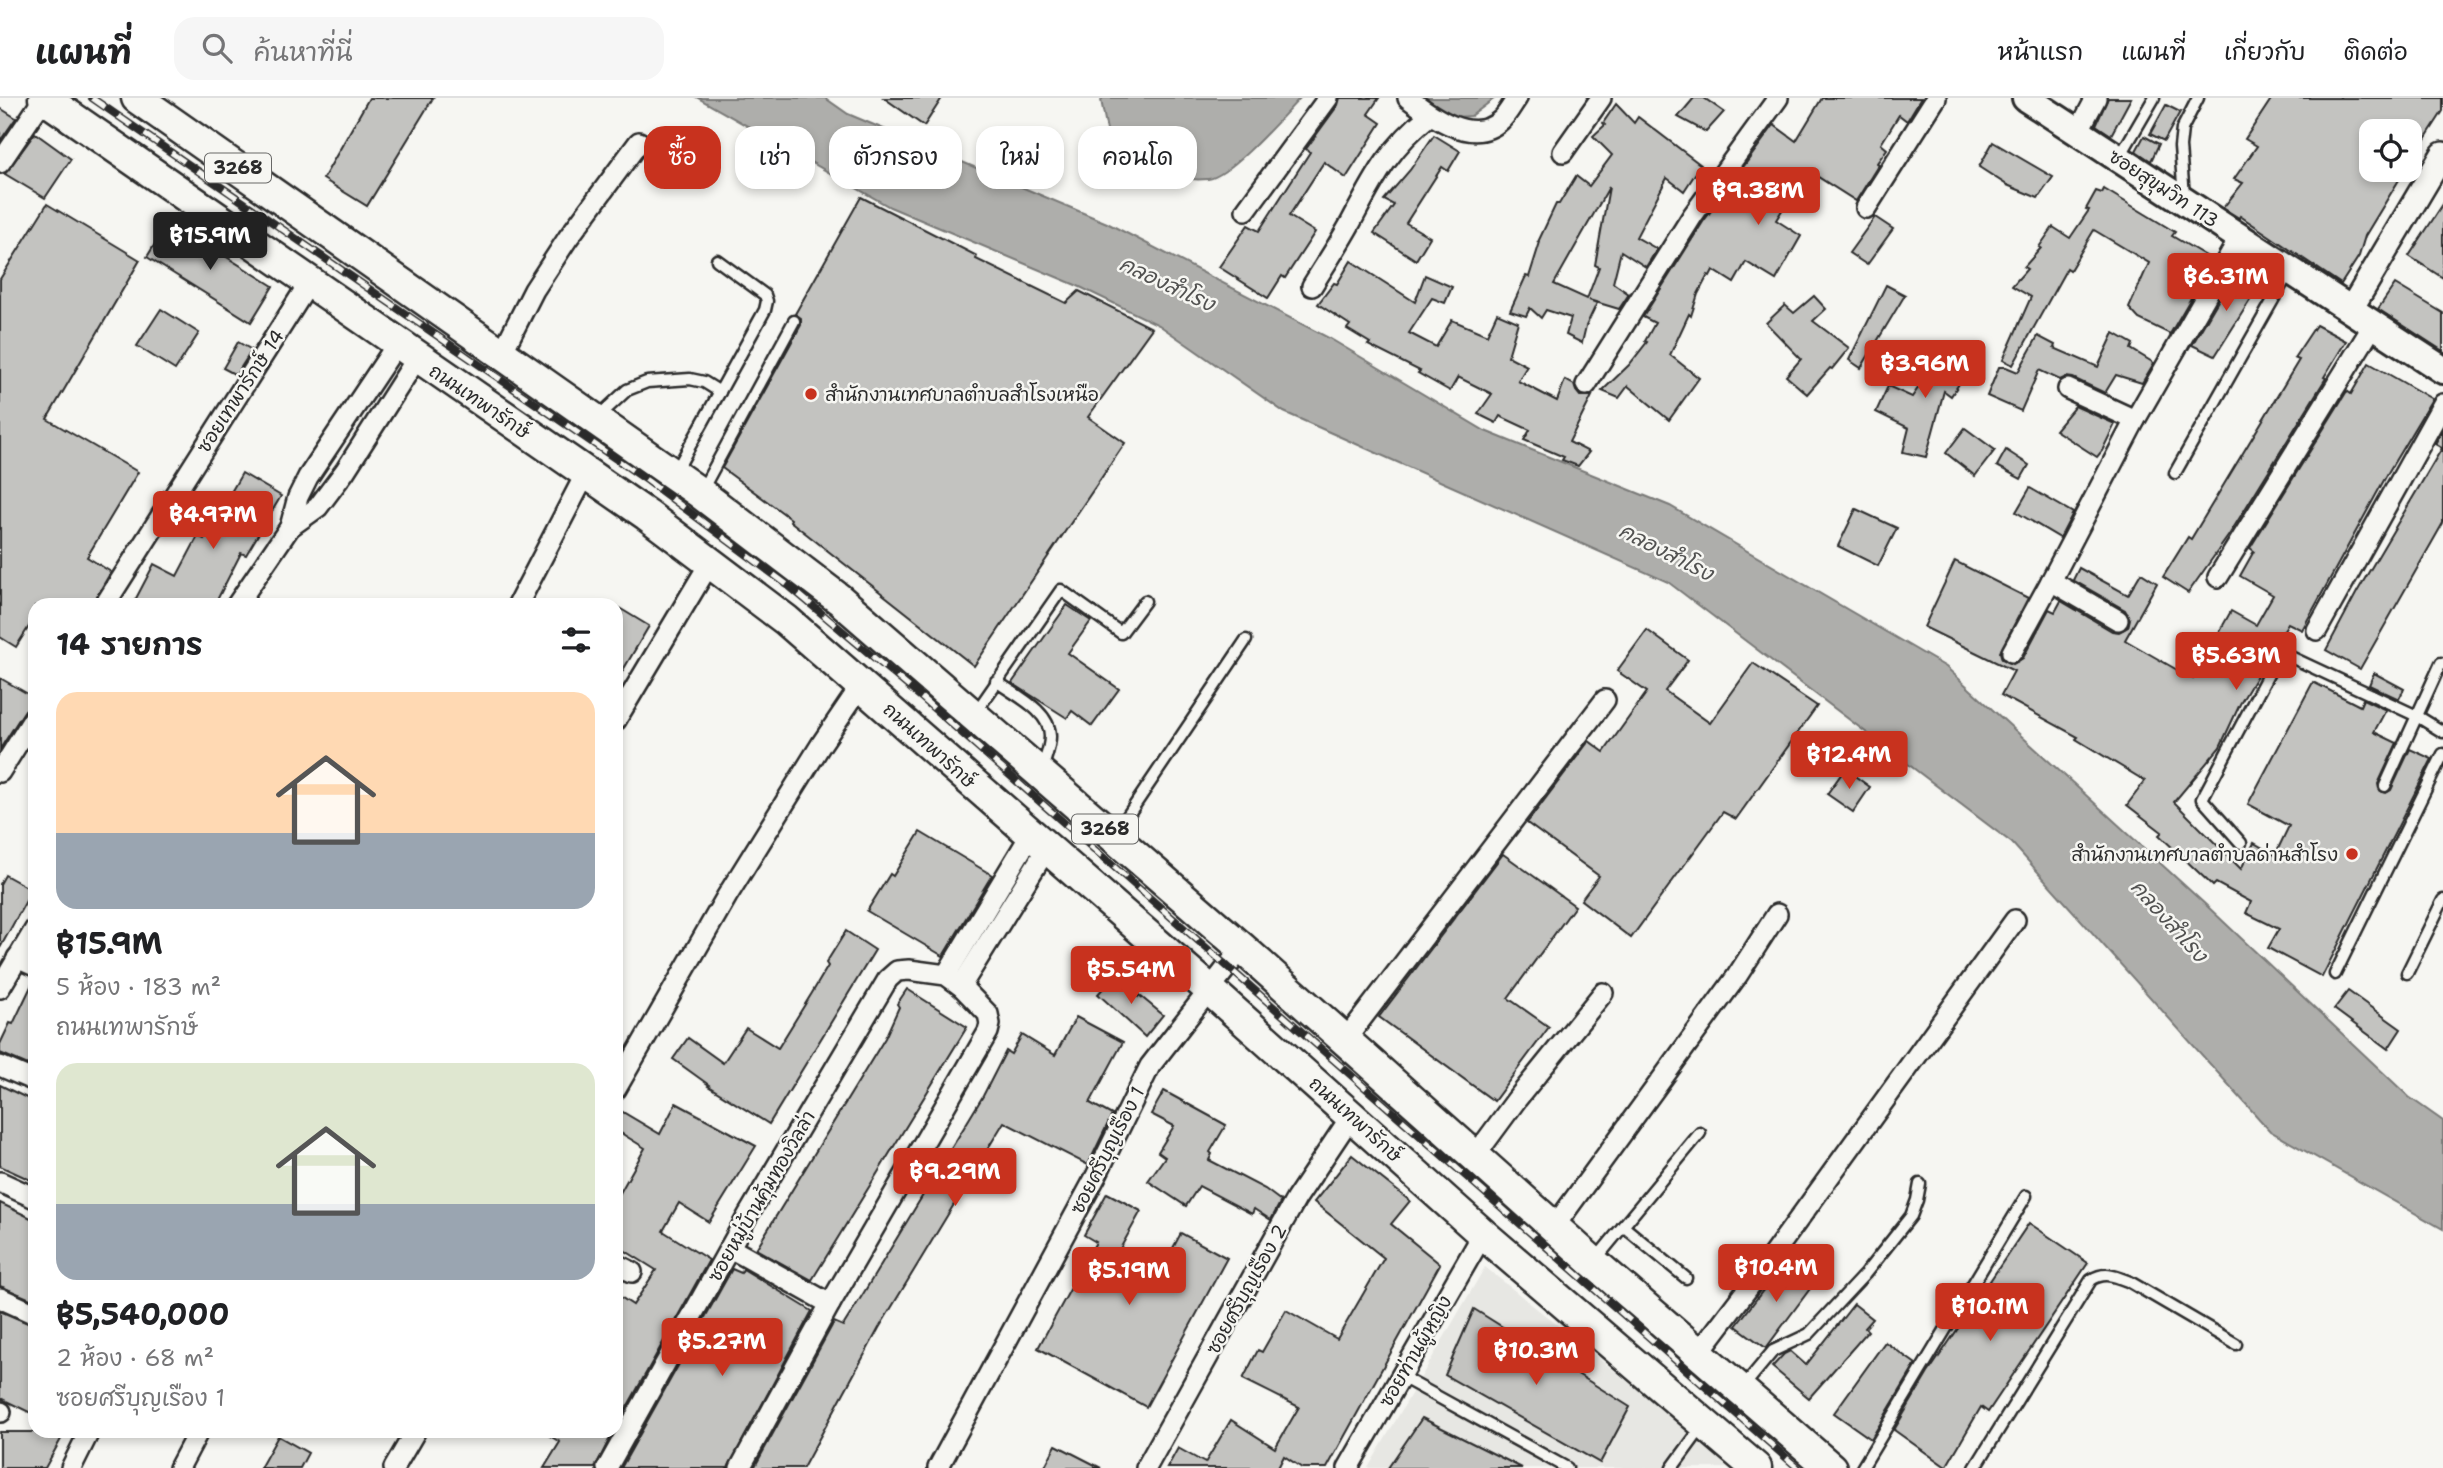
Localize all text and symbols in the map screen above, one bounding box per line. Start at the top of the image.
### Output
search box [174,17,664,80]
icon: search [198,29,236,67]
text: แผนที่ [35,30,132,75]
text: ค้นหาที่นี่ [254,34,353,69]
text: หน้าแรก [1998,36,2083,68]
text: แผนที่ [2121,36,2186,68]
text: เกี่ยวกับ [2224,36,2306,68]
text: ติดต่อ [2344,36,2408,68]
map controls [2359,119,2422,182]
button: locate [2359,119,2422,182]
chip: ซื้อ [644,126,721,189]
chip: เช่า [735,126,815,189]
chip: ตัวกรอง [829,126,962,189]
chip: ใหม่ [976,126,1064,189]
chip: คอนโด [1078,126,1197,189]
street label: ซอยสุขุมวิท 113 [2103,144,2224,235]
road number: 3268 [205,154,271,182]
pin: ฿9.38M [1701,167,1815,227]
text: ฿9.38M [1712,175,1804,205]
pin: ฿15.9M [153,212,267,272]
text: ฿15.9M [169,220,251,250]
water label: คลองสำโรง [1115,250,1221,319]
pin: ฿6.31M [2169,254,2283,313]
text: ฿6.31M [2183,261,2269,291]
street label: ซอยเทพารักษ์ 14 [191,325,290,458]
pin: ฿3.96M [1868,341,1982,400]
text: ฿3.96M [1881,348,1970,378]
street label: ถนนเทพารักษ์ [424,358,536,445]
place label: สำนักงานเทศบาลตำบลสำโรงเหนือ [825,382,1099,407]
marker: สำนักงานเทศบาลตำบลสำโรงเหนือ [803,386,819,402]
pin: ฿4.97M [156,491,270,551]
text: ฿4.97M [169,499,257,529]
water label: คลองสำโรง [1614,516,1719,588]
icon: filters [557,621,595,659]
text: 14 รายการ [56,624,203,665]
pin: ฿5.63M [2179,632,2293,692]
text: ฿5.63M [2191,640,2281,670]
street label: ถนนเทพารักษ์ [878,697,982,794]
pin: ฿12.4M [1792,732,1906,791]
icon: home [263,737,389,863]
text: ฿12.4M [1807,739,1891,769]
road number: 3268 [1072,814,1138,844]
place label: สำนักงานเทศบาลตำบลด่านสำโรง [2071,842,2338,867]
marker: สำนักงานเทศบาลตำบลด่านสำโรง [2344,846,2360,862]
water label: คลองสำโรง [2125,874,2215,970]
text: ฿15.9M [56,923,162,964]
pin: ฿5.54M [1074,946,1188,1006]
text: ฿5.54M [1087,954,1175,984]
text: 5 ห้อง · 183 m² [56,972,221,1002]
text: ถนนเทพารักษ์ [56,1012,198,1042]
street label: ถนนเทพารักษ์ [1304,1071,1408,1168]
street label: ซอยศรีบุญเรือง 1 [1065,1082,1152,1219]
street label: ซอยหมู่บ้านคุ้มทองวิลล่า [702,1106,823,1288]
icon: home [263,1108,389,1234]
pin: ฿9.29M [898,1148,1012,1208]
text: ฿9.29M [909,1156,1001,1186]
street label: ซอยศรีบุญเรือง 2 [1200,1220,1294,1360]
pin: ฿10.4M [1719,1244,1833,1304]
pin: ฿5.19M [1072,1248,1186,1307]
text: ฿10.4M [1734,1252,1818,1282]
text: ฿5.19M [1088,1255,1170,1285]
pin: ฿10.1M [1933,1284,2047,1343]
street label: ซอยท่านผู้หญิง [1373,1291,1459,1413]
text: ฿10.1M [1951,1291,2029,1321]
text: ฿5,540,000 [56,1294,229,1335]
pin: ฿5.27M [665,1318,779,1378]
text: ฿5.27M [678,1326,766,1356]
pin: ฿10.3M [1479,1328,1593,1387]
text: ฿10.3M [1494,1335,1578,1365]
text: 2 ห้อง · 68 m² [56,1343,214,1373]
text: ซอยศรีบุญเรือง 1 [56,1383,225,1413]

